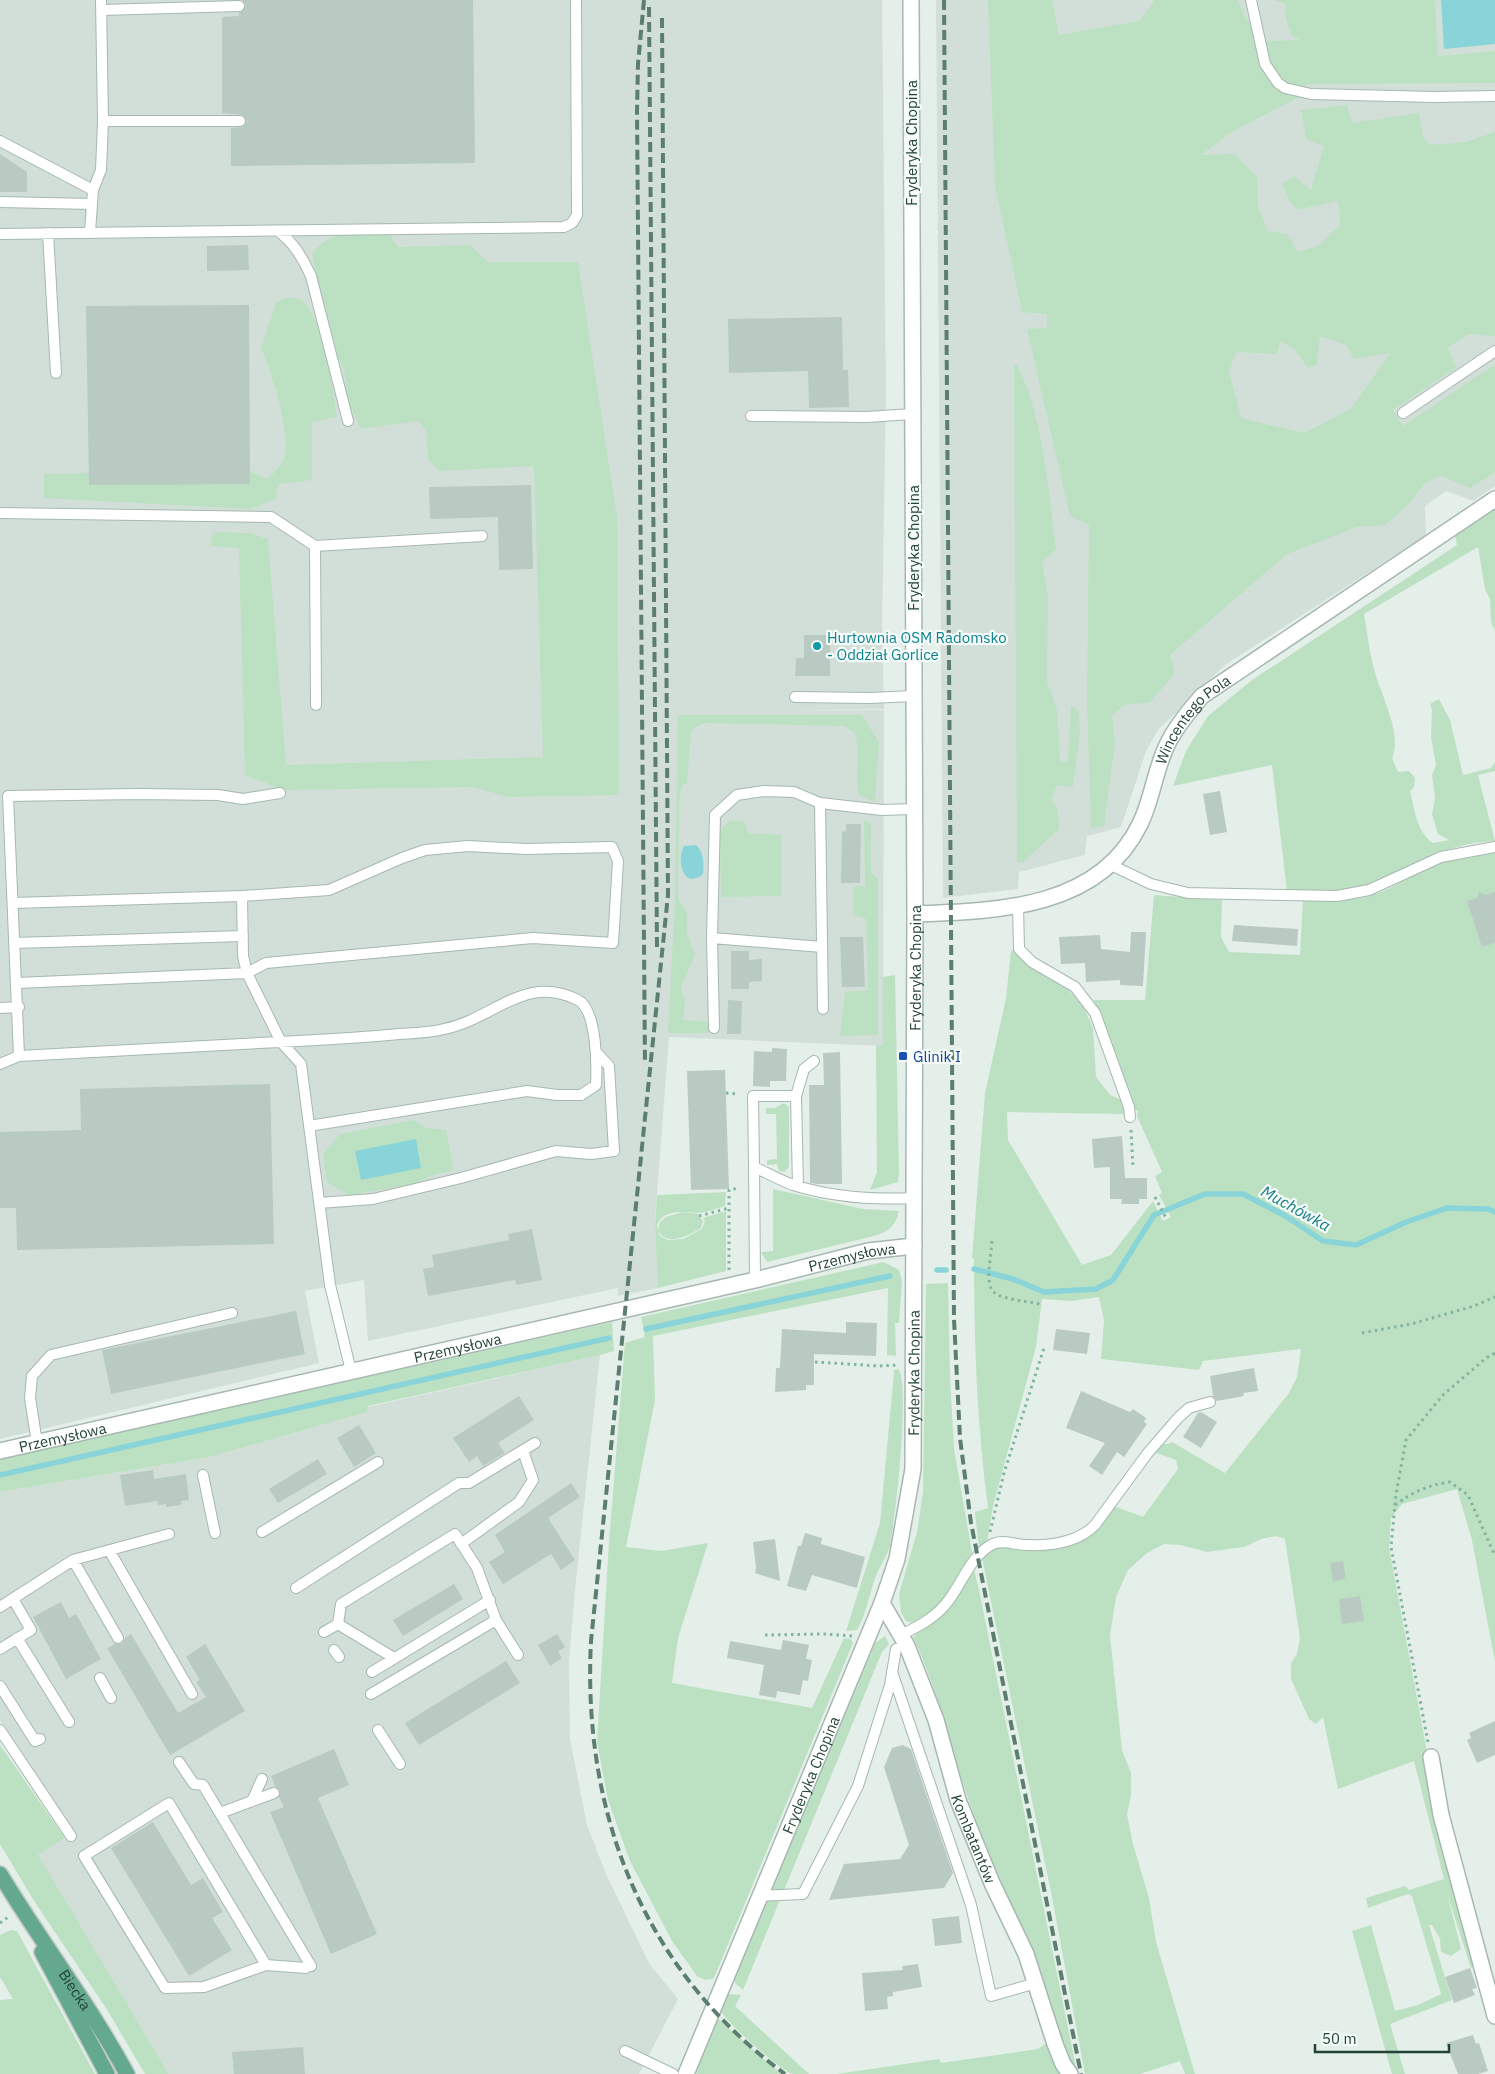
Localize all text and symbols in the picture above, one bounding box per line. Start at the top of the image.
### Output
street label: Fryderyka Chopina [902,80,921,206]
street label: Fryderyka Chopina [904,485,923,611]
place label: Hurtownia OSM Radomsko - Oddział Gorlice [827,628,1007,664]
marker: Hurtownia OSM Radomsko - Oddział Gorlice [811,640,823,652]
street label: Wincentego Pola [1151,670,1234,767]
street label: Fryderyka Chopina [905,905,925,1031]
place label: Glinik I [913,1047,961,1066]
marker: Glinik I [897,1050,909,1062]
water label: Muchówka [1258,1181,1334,1235]
street label: Przemysłowa [806,1239,897,1275]
street label: Fryderyka Chopina [904,1310,923,1436]
street label: Przemysłowa [412,1328,503,1367]
street label: Przemysłowa [17,1418,108,1456]
street label: Fryderyka Chopina [778,1713,843,1837]
street label: Kombatantów [947,1792,1001,1886]
street label: Biecka [55,1965,96,2014]
scale bar [1315,2022,1449,2054]
text: 50 m [1322,2029,1357,2048]

